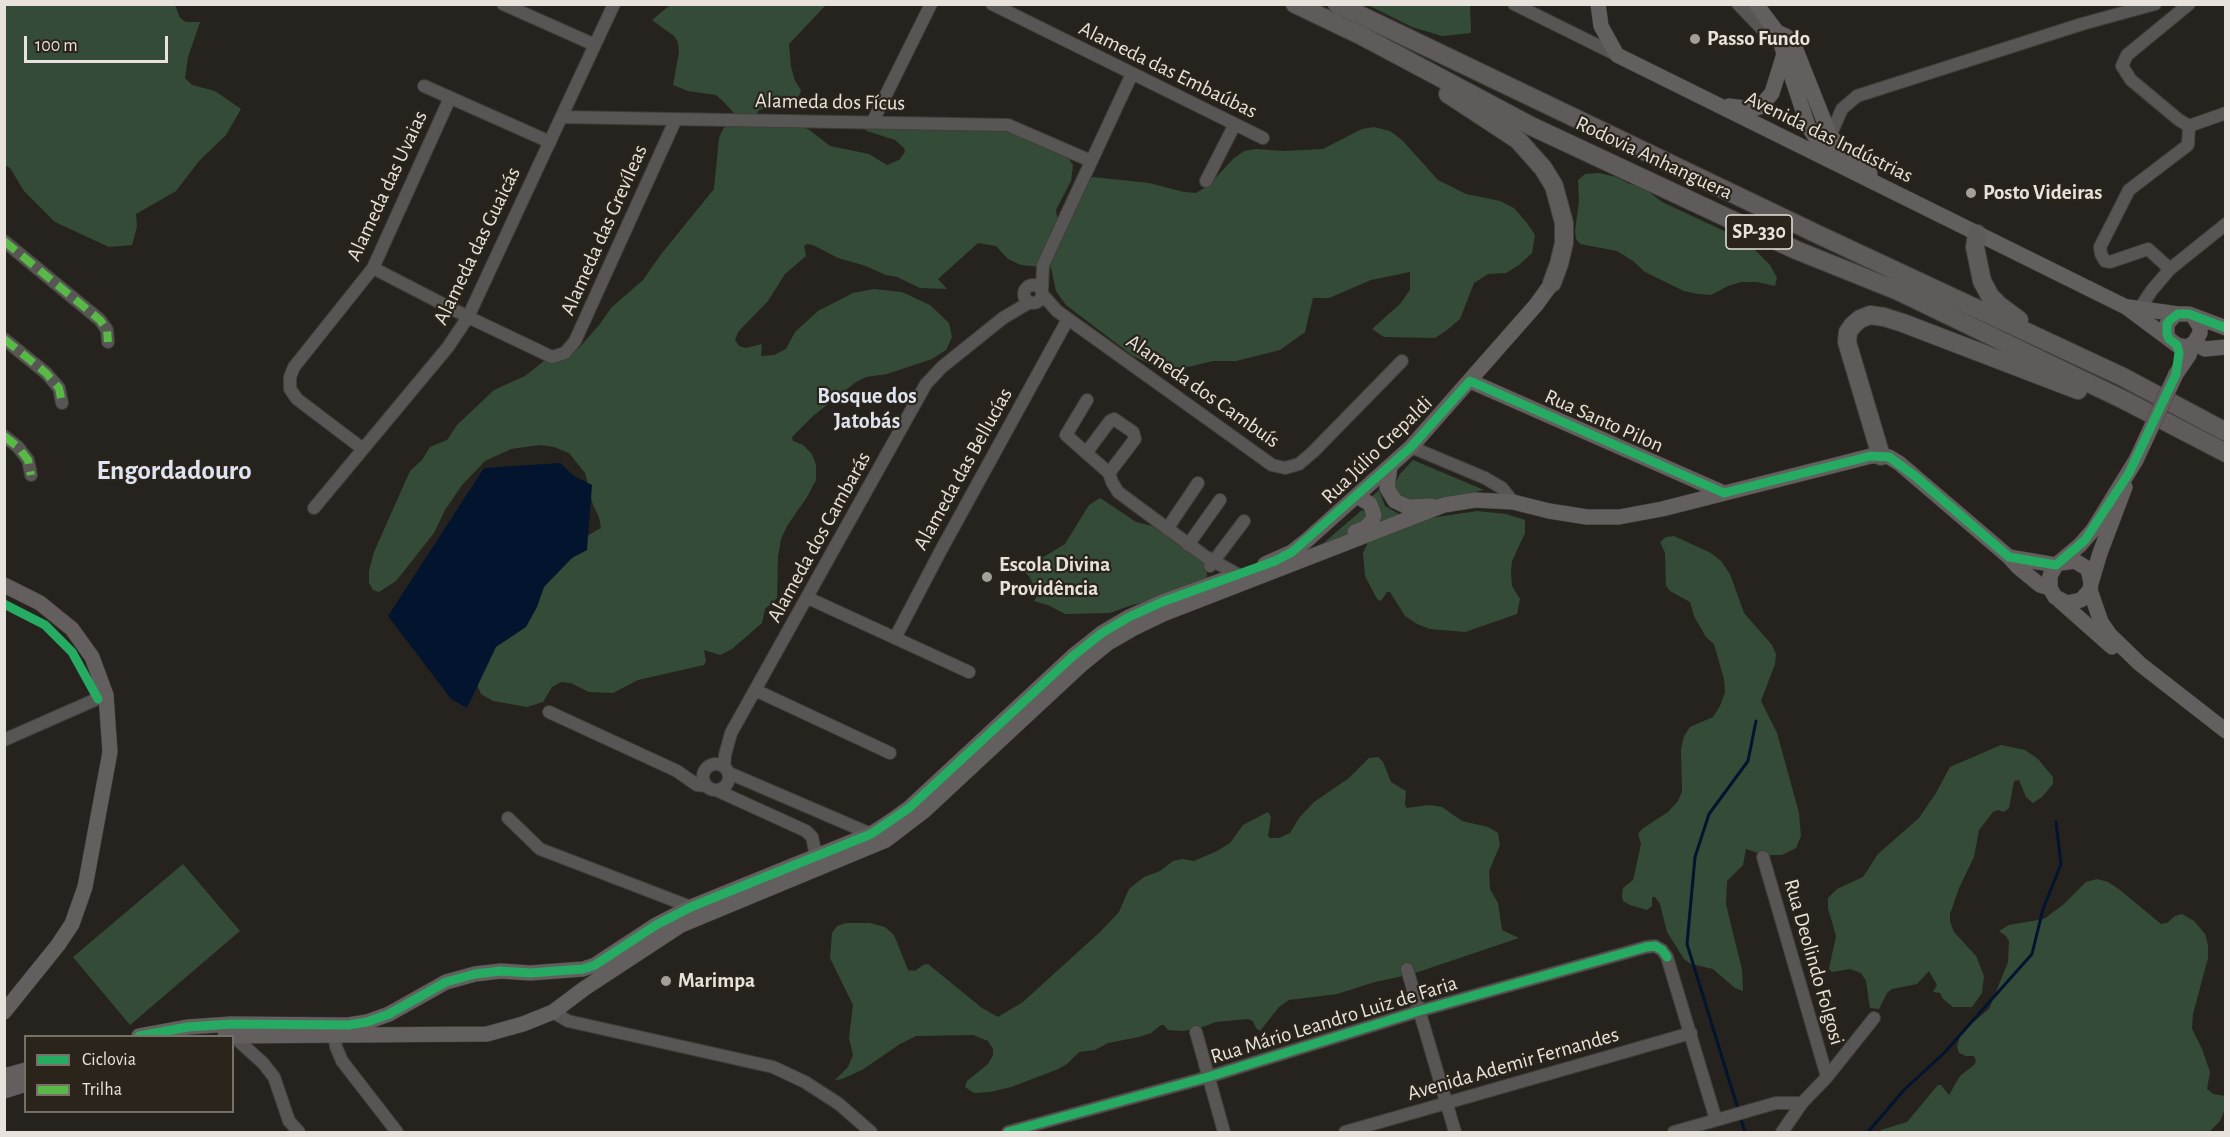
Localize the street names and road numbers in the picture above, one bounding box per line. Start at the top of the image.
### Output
street label: Alameda das Embaúbas [1075,16,1261,124]
street label: Avenida das Indústrias [1741,85,1917,189]
street label: Alameda dos Fícus [755,88,905,116]
street label: Alameda das Uvaias [341,107,433,265]
street label: Rodovia Anhanguera [1572,111,1736,205]
street label: Alameda das Grevíleas [555,141,653,319]
street label: Alameda das Guaicás [428,163,526,329]
road number: SP-330 [1726,215,1792,249]
street label: Alameda dos Cambuís [1122,329,1284,453]
street label: Alameda das Bellucías [908,383,1018,555]
street label: Rua Santo Pilon [1541,384,1667,458]
street label: Rua Júlio Crepaldi [1316,391,1438,509]
street label: Alameda dos Cambarás [762,447,876,627]
street label: Rua Deolindo Folgosi [1778,876,1850,1048]
street label: Rua Mário Leandro Luiz de Faria [1208,970,1460,1070]
street label: Avenida Ademir Fernandes [1404,1022,1622,1106]

